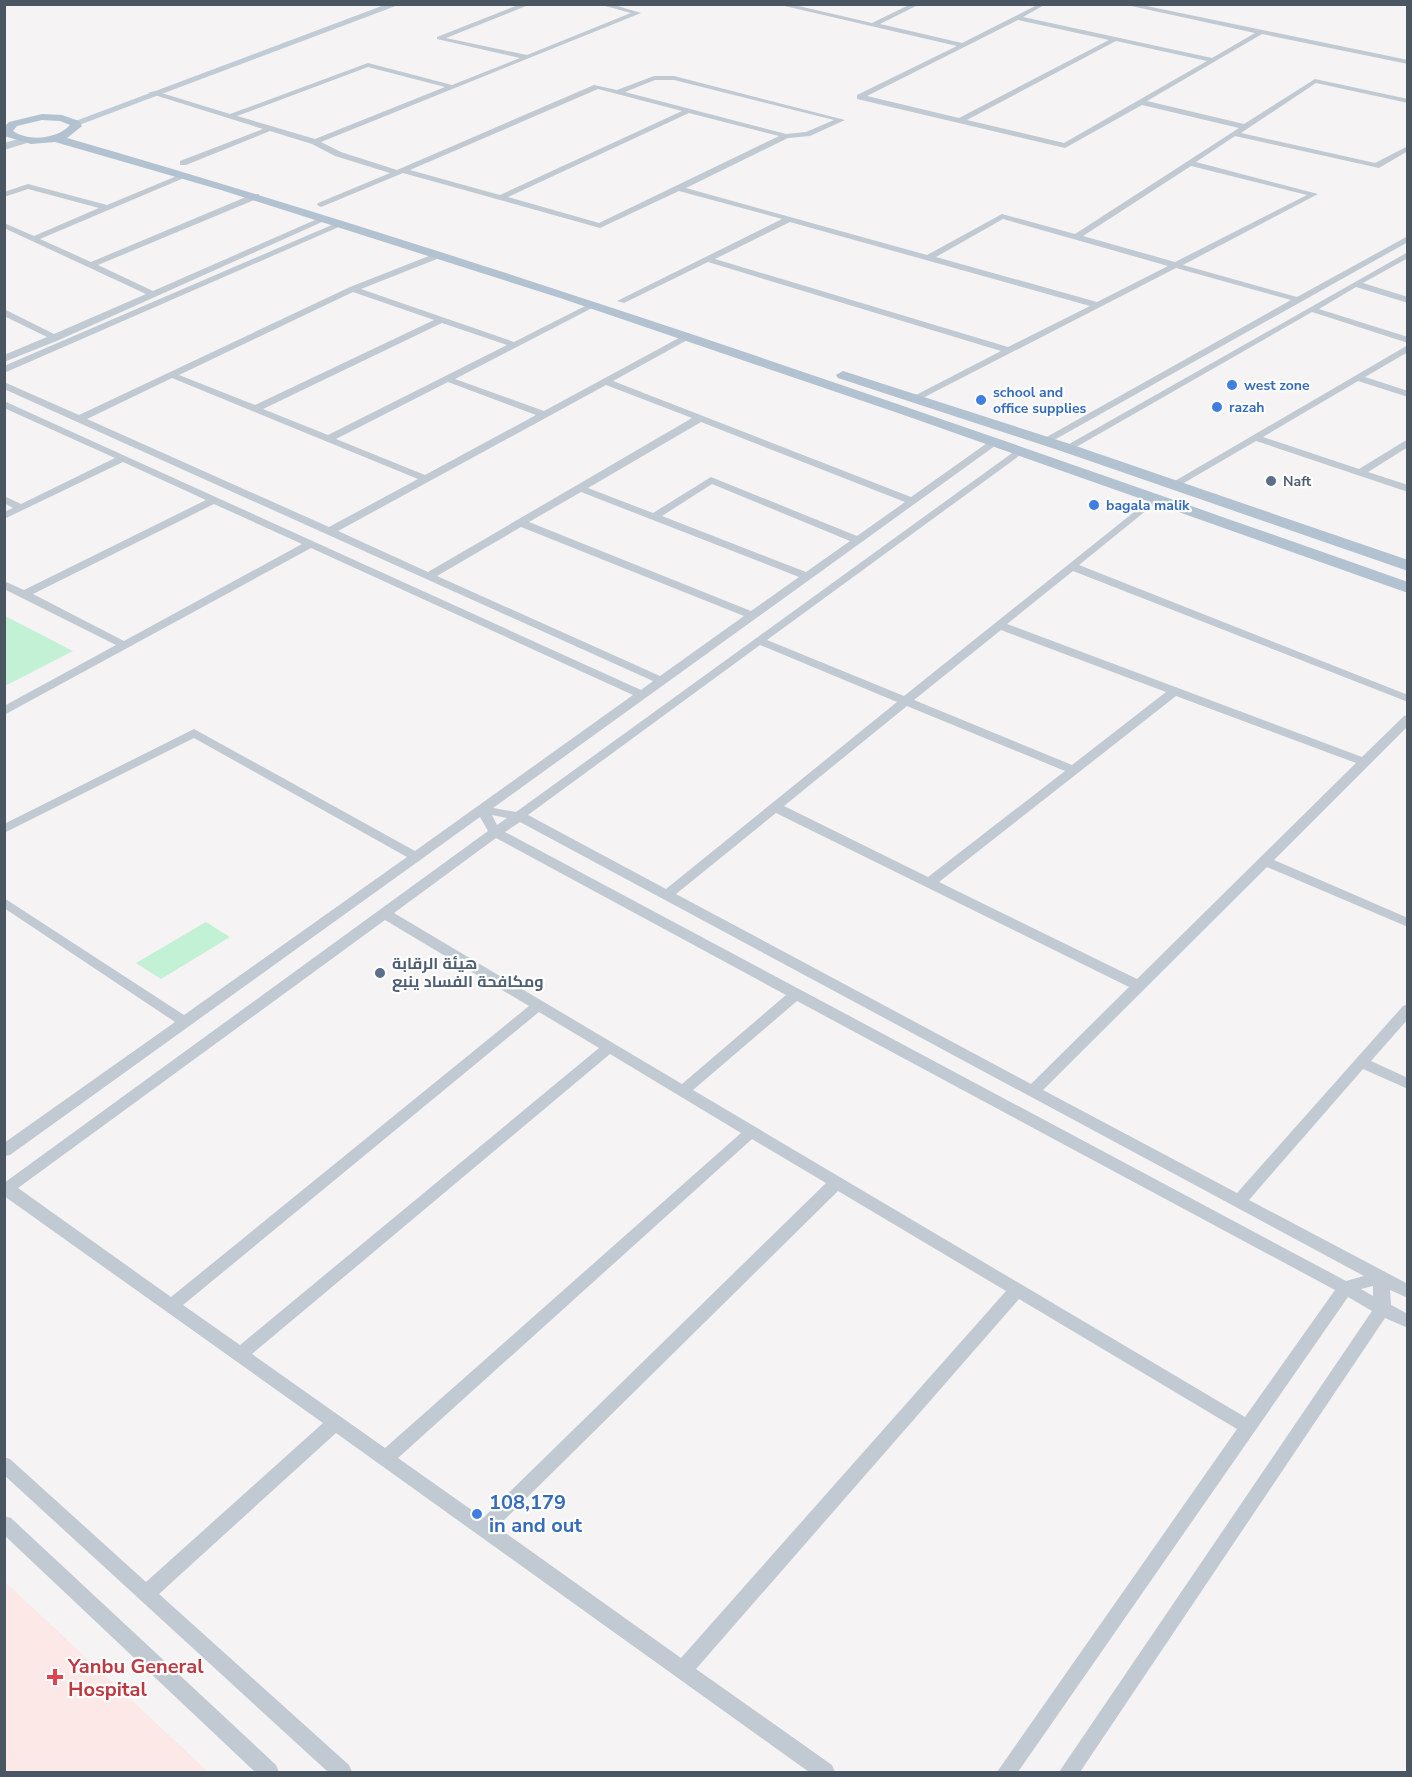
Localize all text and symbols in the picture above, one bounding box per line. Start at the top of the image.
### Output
place label: west zone [1244,376,1310,395]
marker: west zone [1225,378,1239,392]
place label: school and office supplies [993,383,1087,418]
marker: school and office supplies [974,393,988,407]
place label: razah [1229,398,1265,417]
marker: razah [1210,400,1224,414]
place label: Naft [1283,472,1312,491]
marker: Naft [1264,474,1278,488]
place label: bagala malik [1106,496,1190,515]
marker: bagala malik [1087,498,1101,512]
place label: هيئة الرقابة ومكافحة الفساد ينبع [392,953,544,993]
marker: هيئة الرقابة ومكافحة الفساد ينبع [373,966,387,980]
place label: 108,179 in and out [489,1489,582,1539]
marker: 108,179 in and out [470,1507,484,1521]
place label: Yanbu General Hospital [67,1653,204,1703]
marker: Yanbu General Hospital [46,1668,64,1686]

